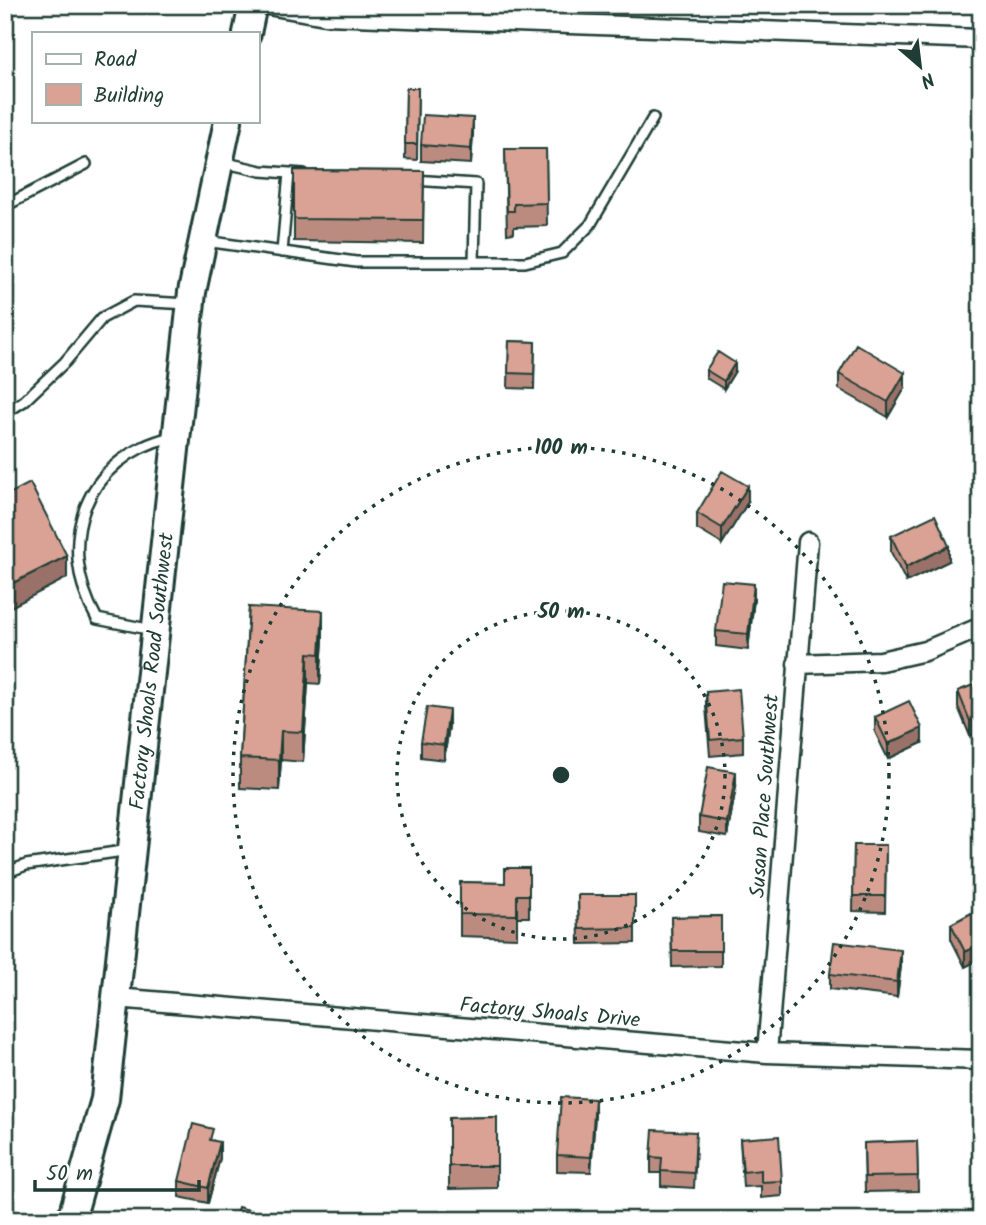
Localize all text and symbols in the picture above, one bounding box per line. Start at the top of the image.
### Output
legend [32,32,259,122]
north arrow [884,32,954,102]
text: Road [94,44,137,77]
text: N [915,63,939,95]
text: Building [94,80,164,113]
text: 100 m [534,432,588,465]
street label: Factory Shoals Road Southwest [121,530,184,812]
text: 50 m [537,596,584,629]
street label: Susan Place Southwest [742,692,789,899]
centre of rings [549,763,573,787]
street label: Factory Shoals Drive [458,989,642,1038]
scale bar [35,1148,200,1192]
text: 50 m [46,1158,93,1191]

